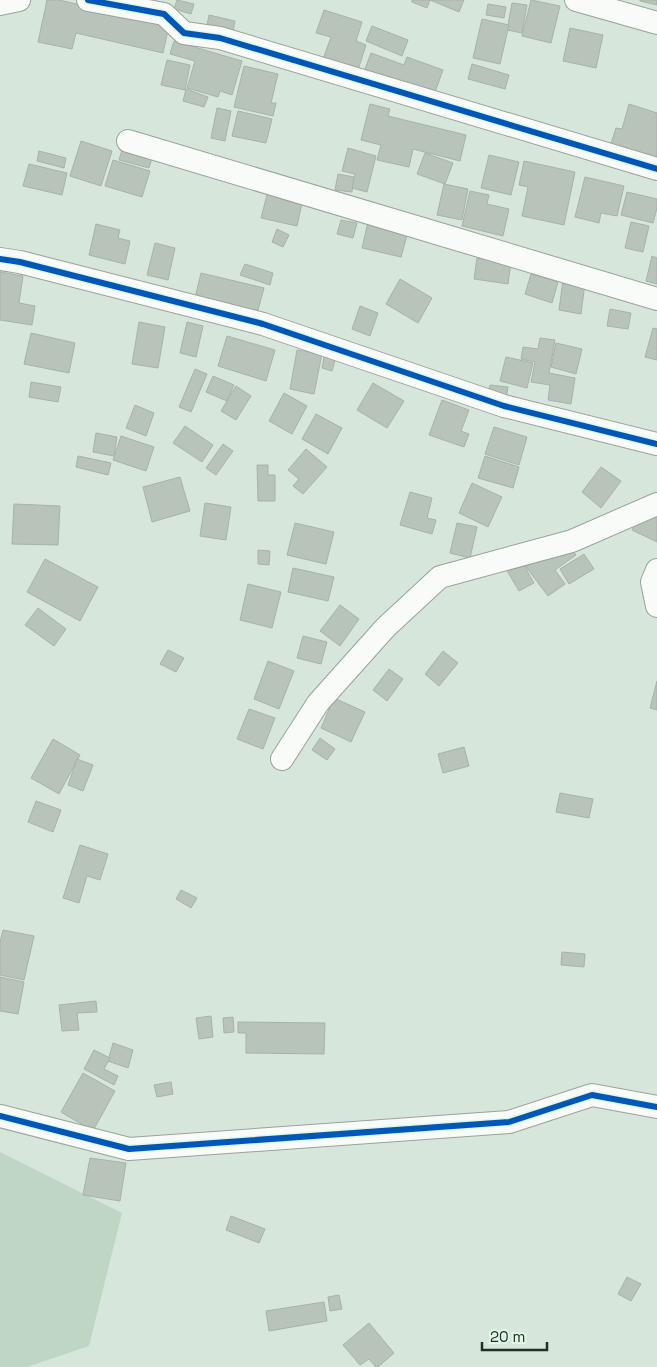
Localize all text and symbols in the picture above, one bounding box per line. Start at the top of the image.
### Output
scale bar [482,1320,547,1352]
text: 20 m [490,1327,525,1346]

